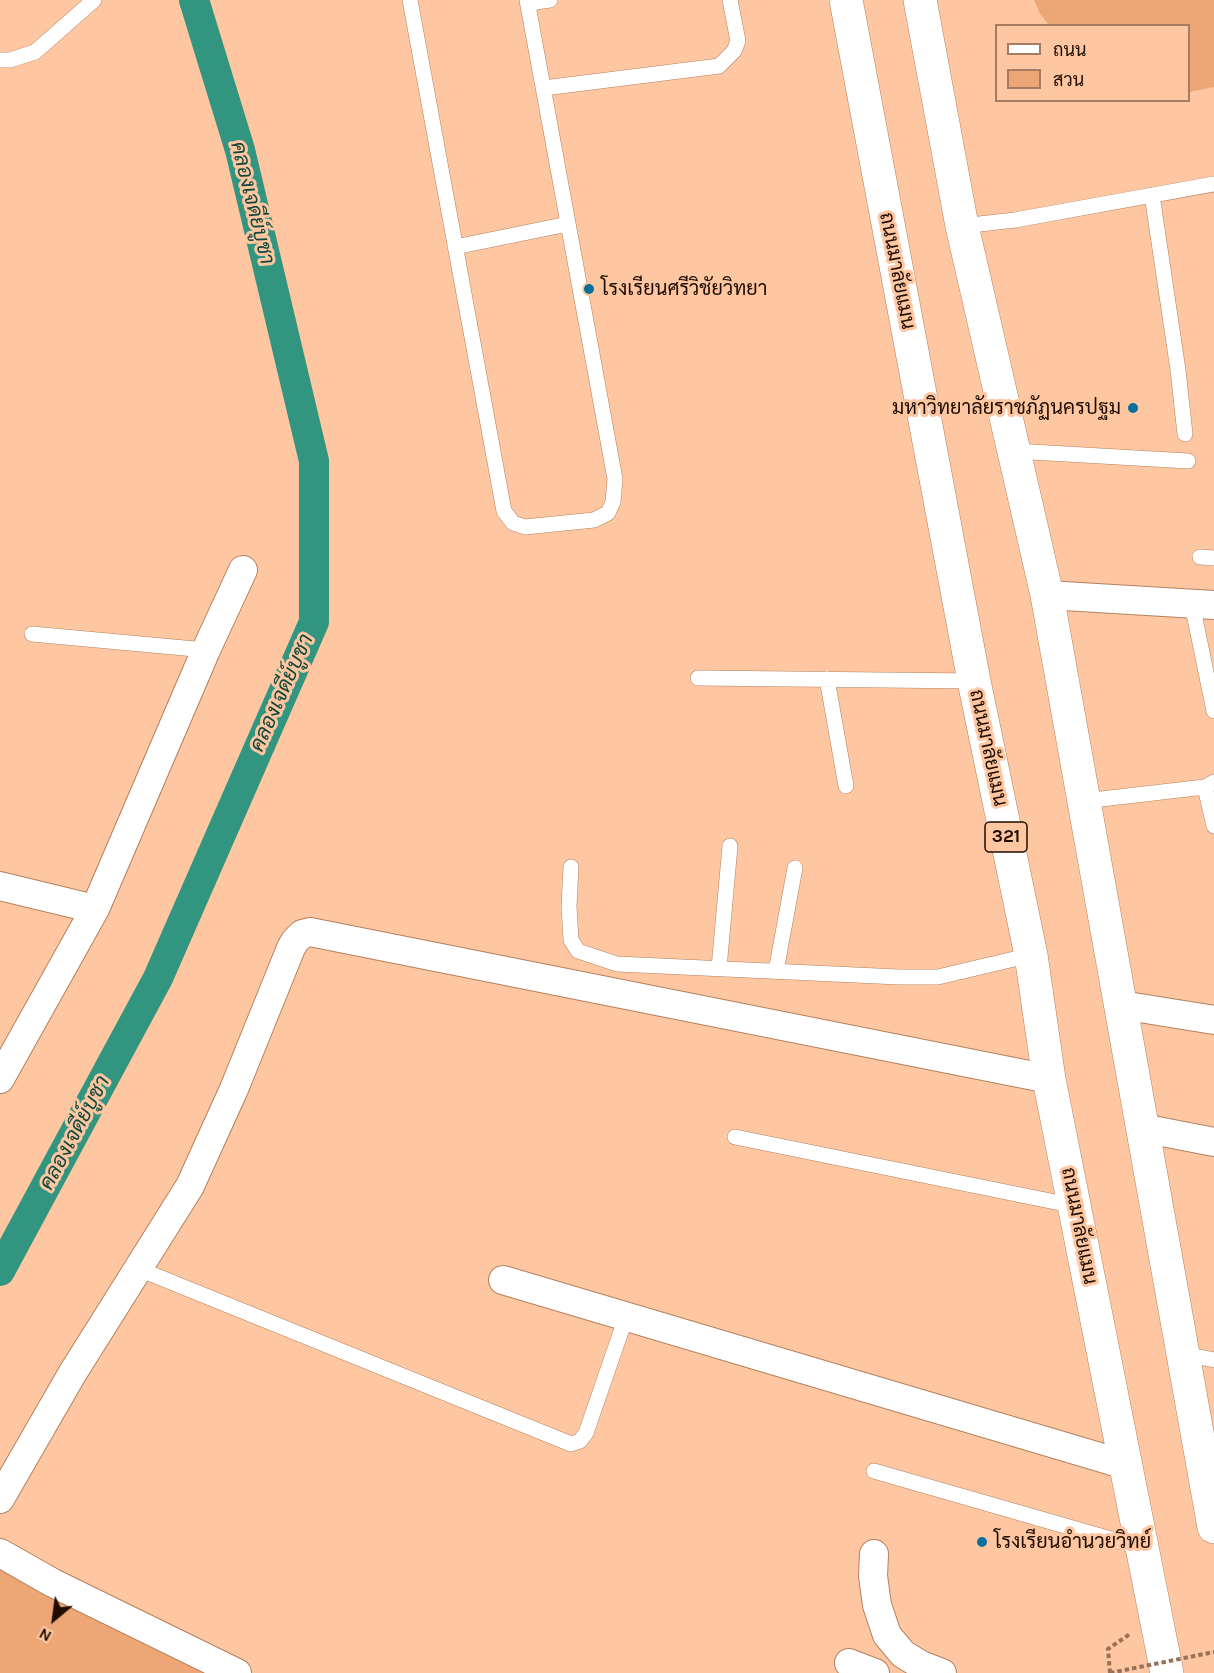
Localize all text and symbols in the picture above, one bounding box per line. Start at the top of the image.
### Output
legend [995,24,1190,102]
text: ถนน [1053,39,1086,61]
text: สวน [1053,69,1084,91]
water label: คลองเจดีย์บูชา [225,139,279,267]
street label: ถนนมาลัยแมน [874,210,920,332]
place label: โรงเรียนศรีวิชัยวิทยา [601,277,767,301]
marker: โรงเรียนศรีวิชัยวิทยา [582,282,596,296]
place label: มหาวิทยาลัยราชภัฏนครปฐม [892,396,1121,420]
marker: มหาวิทยาลัยราชภัฏนครปฐม [1126,401,1140,415]
water label: คลองเจดีย์บูชา [245,630,319,756]
street label: ถนนมาลัยแมน [964,687,1012,809]
road number: 321 [985,822,1027,852]
water label: คลองเจดีย์บูชา [34,1072,116,1194]
street label: ถนนมาลัยแมน [1056,1165,1102,1287]
place label: โรงเรียนอำนวยวิทย์ [994,1530,1151,1554]
marker: โรงเรียนอำนวยวิทย์ [975,1535,989,1549]
north arrow [24,1589,84,1649]
text: N [35,1624,55,1646]

